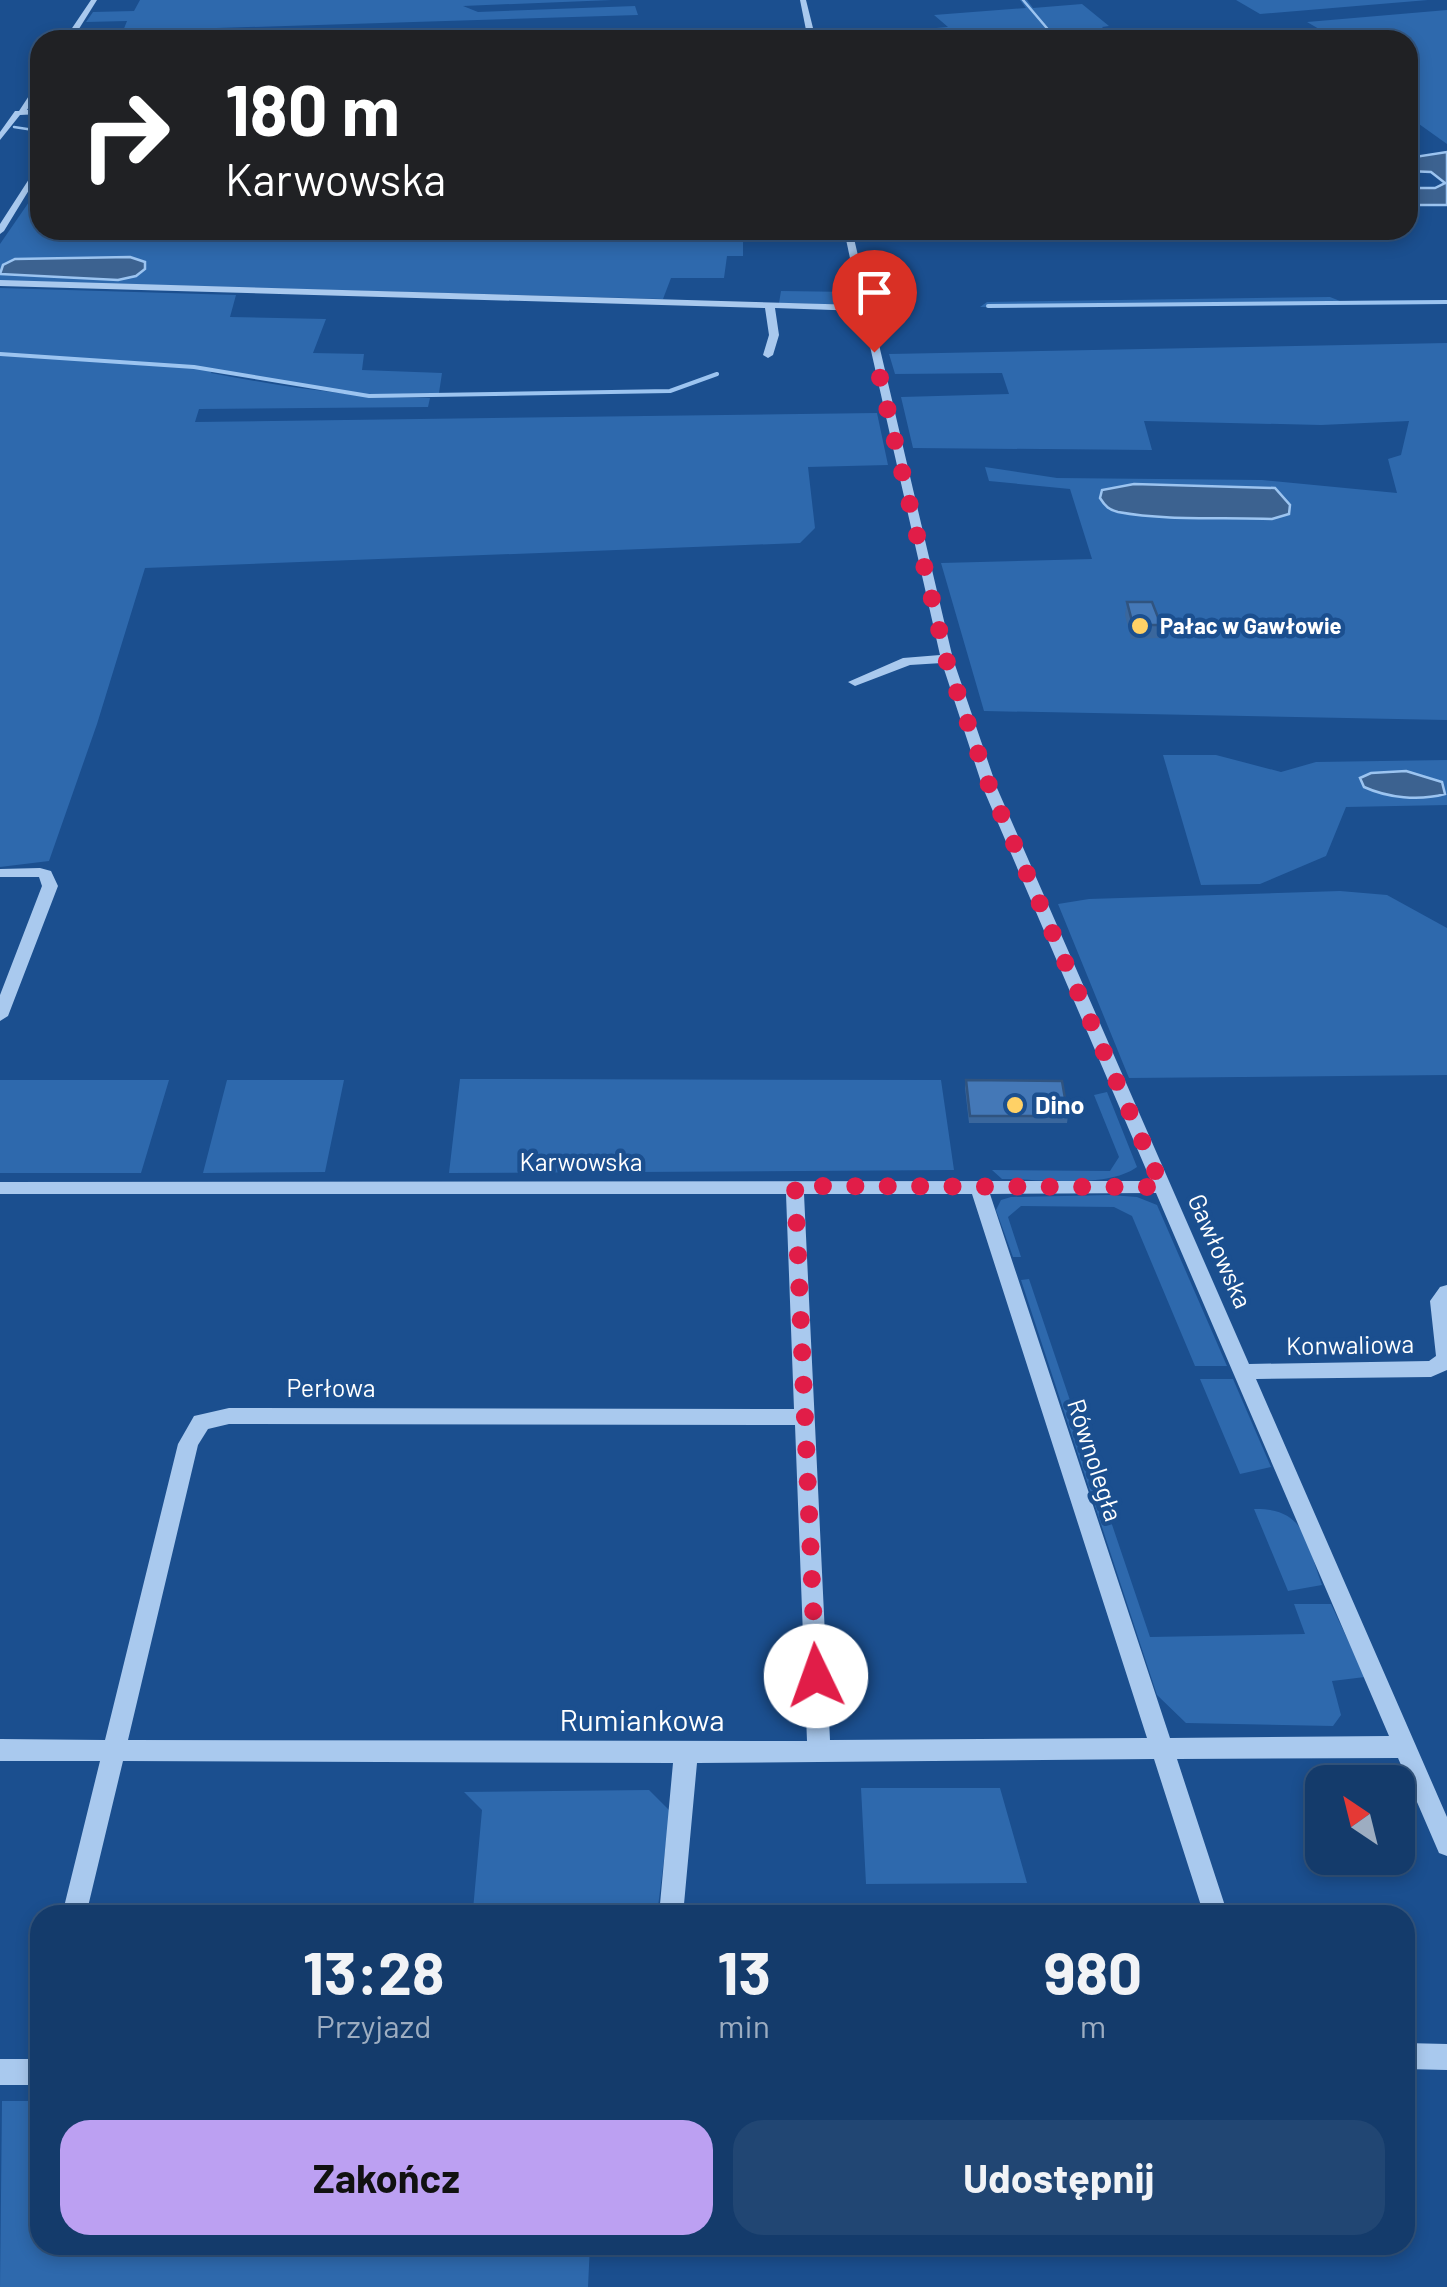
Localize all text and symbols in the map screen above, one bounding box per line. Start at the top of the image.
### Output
text: 180 m [225,66,400,150]
icon: right [60,70,190,200]
text: Karwowska [225,151,446,205]
pin [832,250,917,353]
icon: arrive [847,265,902,320]
place label: Pałac w Gawłowie [1160,612,1342,638]
marker: Pałac w Gawłowie [1129,615,1151,637]
place label: Dino [1035,1089,1084,1119]
marker: Dino [1004,1094,1026,1116]
street label: Karwowska [520,1146,642,1176]
street label: Gawłowska [1182,1189,1259,1312]
street label: Konwaliowa [1286,1328,1414,1360]
street label: Perłowa [287,1372,375,1402]
street label: Równoległa [1062,1395,1130,1525]
position arrow [764,1624,868,1728]
street label: Rumiankowa [559,1701,725,1737]
north arrow [1305,1765,1415,1875]
map controls [1305,1765,1415,1875]
text: 13:28 [303,1935,444,2007]
text: 13 [717,1935,771,2007]
text: 980 [1044,1935,1142,2007]
text: Przyjazd [316,2006,431,2044]
text: min [718,2006,770,2044]
text: m [1080,2006,1106,2044]
button: Zakończ [60,2120,713,2235]
button: Udostępnij [733,2120,1385,2235]

